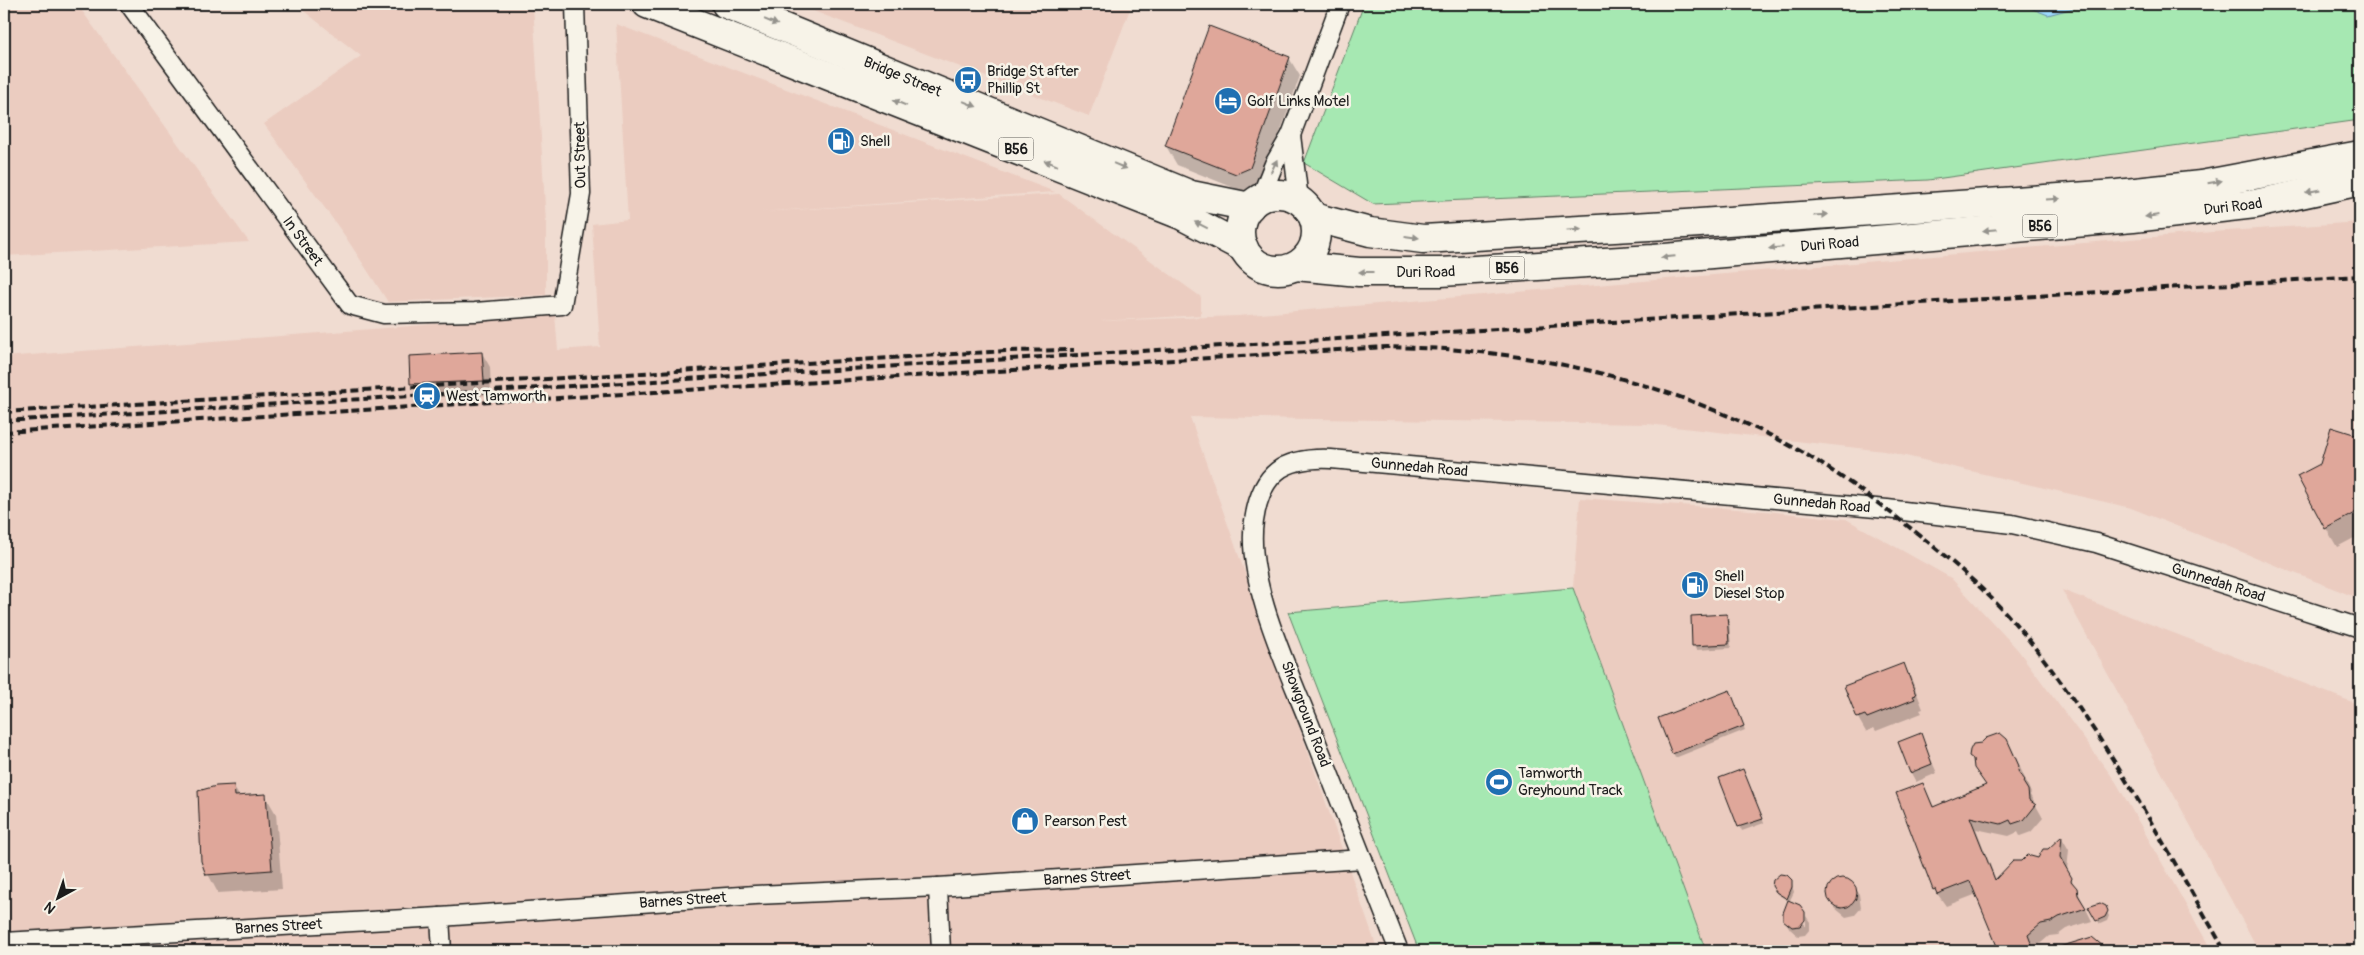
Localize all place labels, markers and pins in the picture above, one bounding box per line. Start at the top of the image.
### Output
place label: Bridge St after Phillip St [987,62,1080,98]
bus stop icon: Bridge St after Phillip St [953,65,983,95]
hotel icon: Golf Links Motel [1213,86,1243,116]
place label: Golf Links Motel [1247,92,1349,111]
fuel station icon: Shell [826,126,856,156]
place label: Shell [860,132,890,151]
station icon: West Tamworth [412,381,442,411]
place label: West Tamworth [446,387,547,406]
place label: Shell Diesel Stop [1714,567,1784,603]
fuel station icon: Shell Diesel Stop [1680,570,1710,600]
place label: Tamworth Greyhound Track [1518,764,1623,800]
sports icon: Tamworth Greyhound Track [1484,767,1514,797]
shop icon: Pearson Pest [1010,806,1040,836]
place label: Pearson Pest [1044,812,1128,831]

